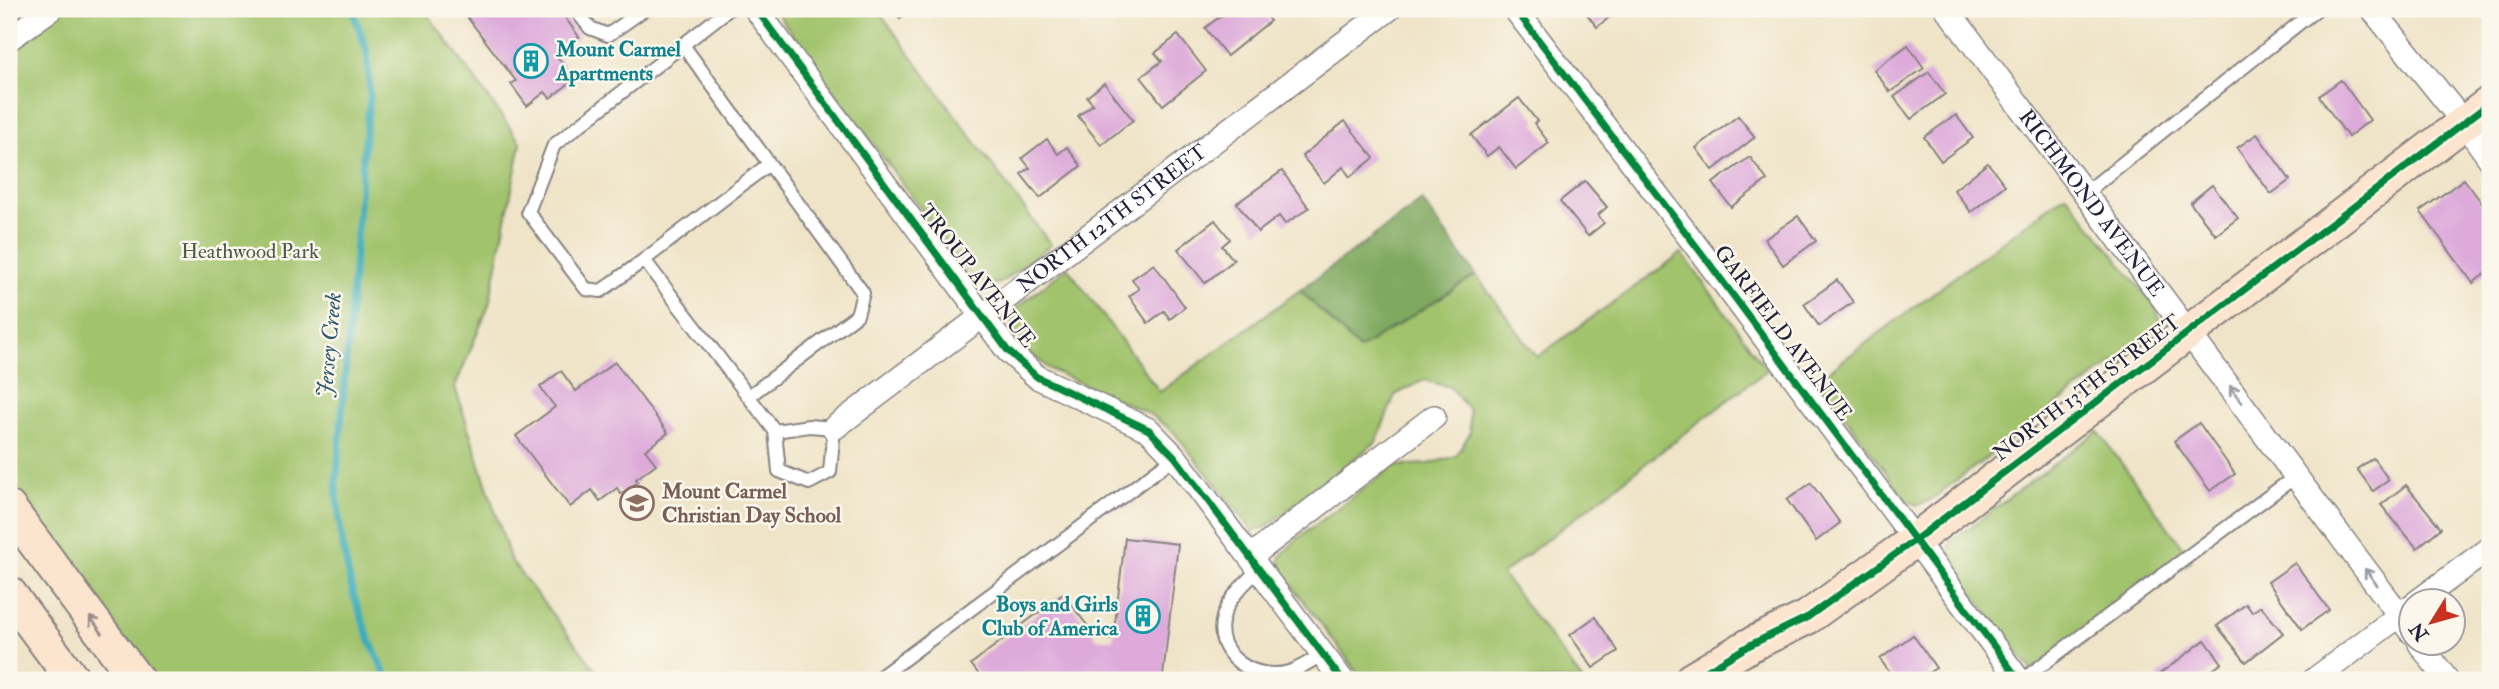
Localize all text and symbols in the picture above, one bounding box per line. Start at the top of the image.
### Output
place label: Mount Carmel Apartments [555,36,682,87]
building icon: Mount Carmel Apartments [512,42,550,80]
street label: RICHMOND AVENUE [2013,104,2170,302]
street label: NORTH 12TH STREET [1011,138,1212,299]
street label: TROUP AVENUE [912,199,1042,353]
park label: Heathwood Park [181,238,319,265]
street label: GARFIELD AVENUE [1708,240,1858,426]
water label: Jersey Creek [310,291,348,399]
street label: NORTH 13TH STREET [1988,308,2187,467]
one-way arrow [2228,385,2243,404]
place label: Mount Carmel Christian Day School [661,478,842,529]
school or university icon: Mount Carmel Christian Day School [618,484,656,522]
one-way arrow [2364,568,2379,587]
north arrow [2398,588,2468,658]
place label: Boys and Girls Club of America [982,591,1119,642]
building icon: Boys and Girls Club of America [1124,597,1162,635]
one-way arrow [89,616,104,635]
text: N [2404,617,2435,646]

